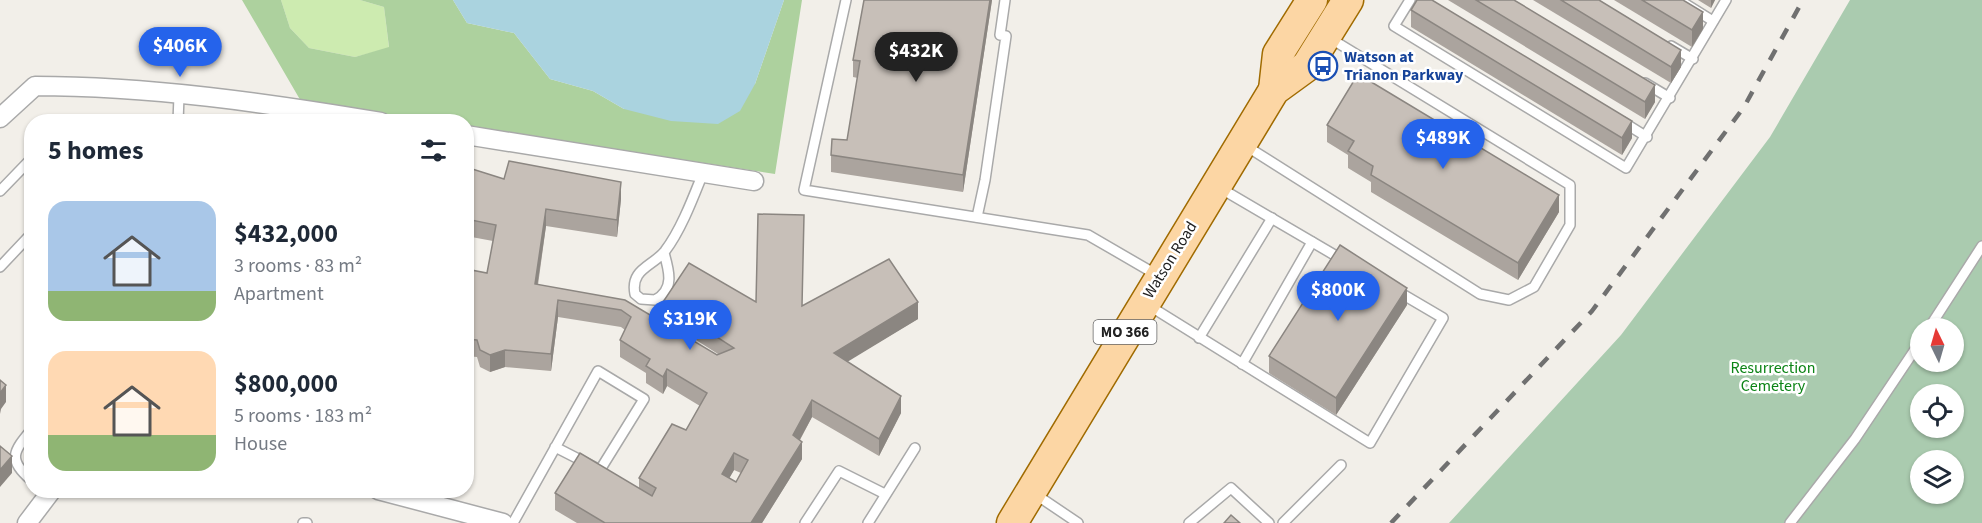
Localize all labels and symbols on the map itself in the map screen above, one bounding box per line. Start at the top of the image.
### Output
pin: $406K [138,27,222,78]
pin: $432K [874,32,958,83]
place label: Watson at Trianon Parkway [1344,46,1464,86]
bus stop icon: Watson at Trianon Parkway [1307,50,1339,82]
pin: $489K [1401,119,1485,170]
street label: Watson Road [1138,217,1202,303]
pin: $800K [1296,271,1380,322]
pin: $319K [648,300,732,351]
north arrow [1910,318,1964,372]
road number: MO 366 [1094,320,1156,344]
park label: Resurrection Cemetery [1730,357,1816,397]

